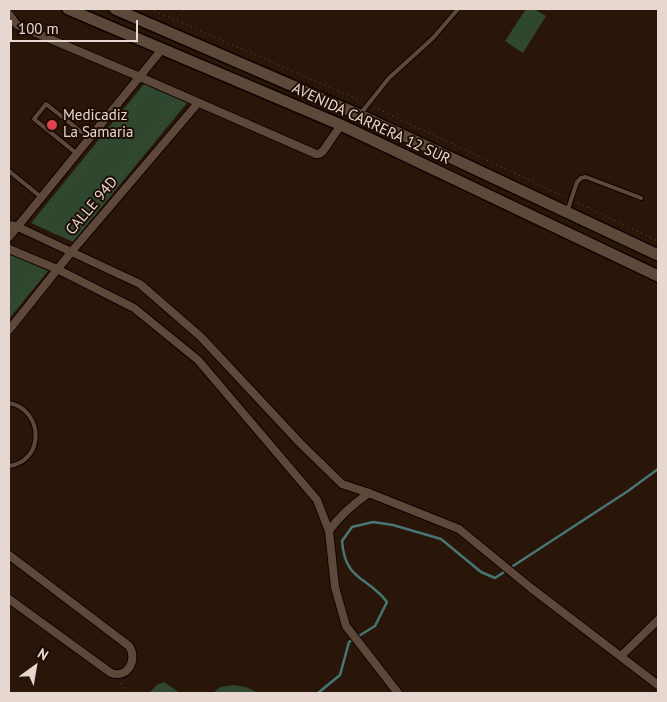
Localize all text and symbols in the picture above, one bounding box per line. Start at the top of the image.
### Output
scale bar [12,10,140,42]
text: 100 m [18,19,59,38]
street label: AVENIDA CARRERA 12 SUR [289,79,453,169]
place label: Medicadiz La Samaria [63,107,133,142]
marker: Medicadiz La Samaria [45,118,59,132]
street label: CALLE 94D [62,173,122,239]
north arrow [10,642,60,692]
text: N [34,644,52,664]

